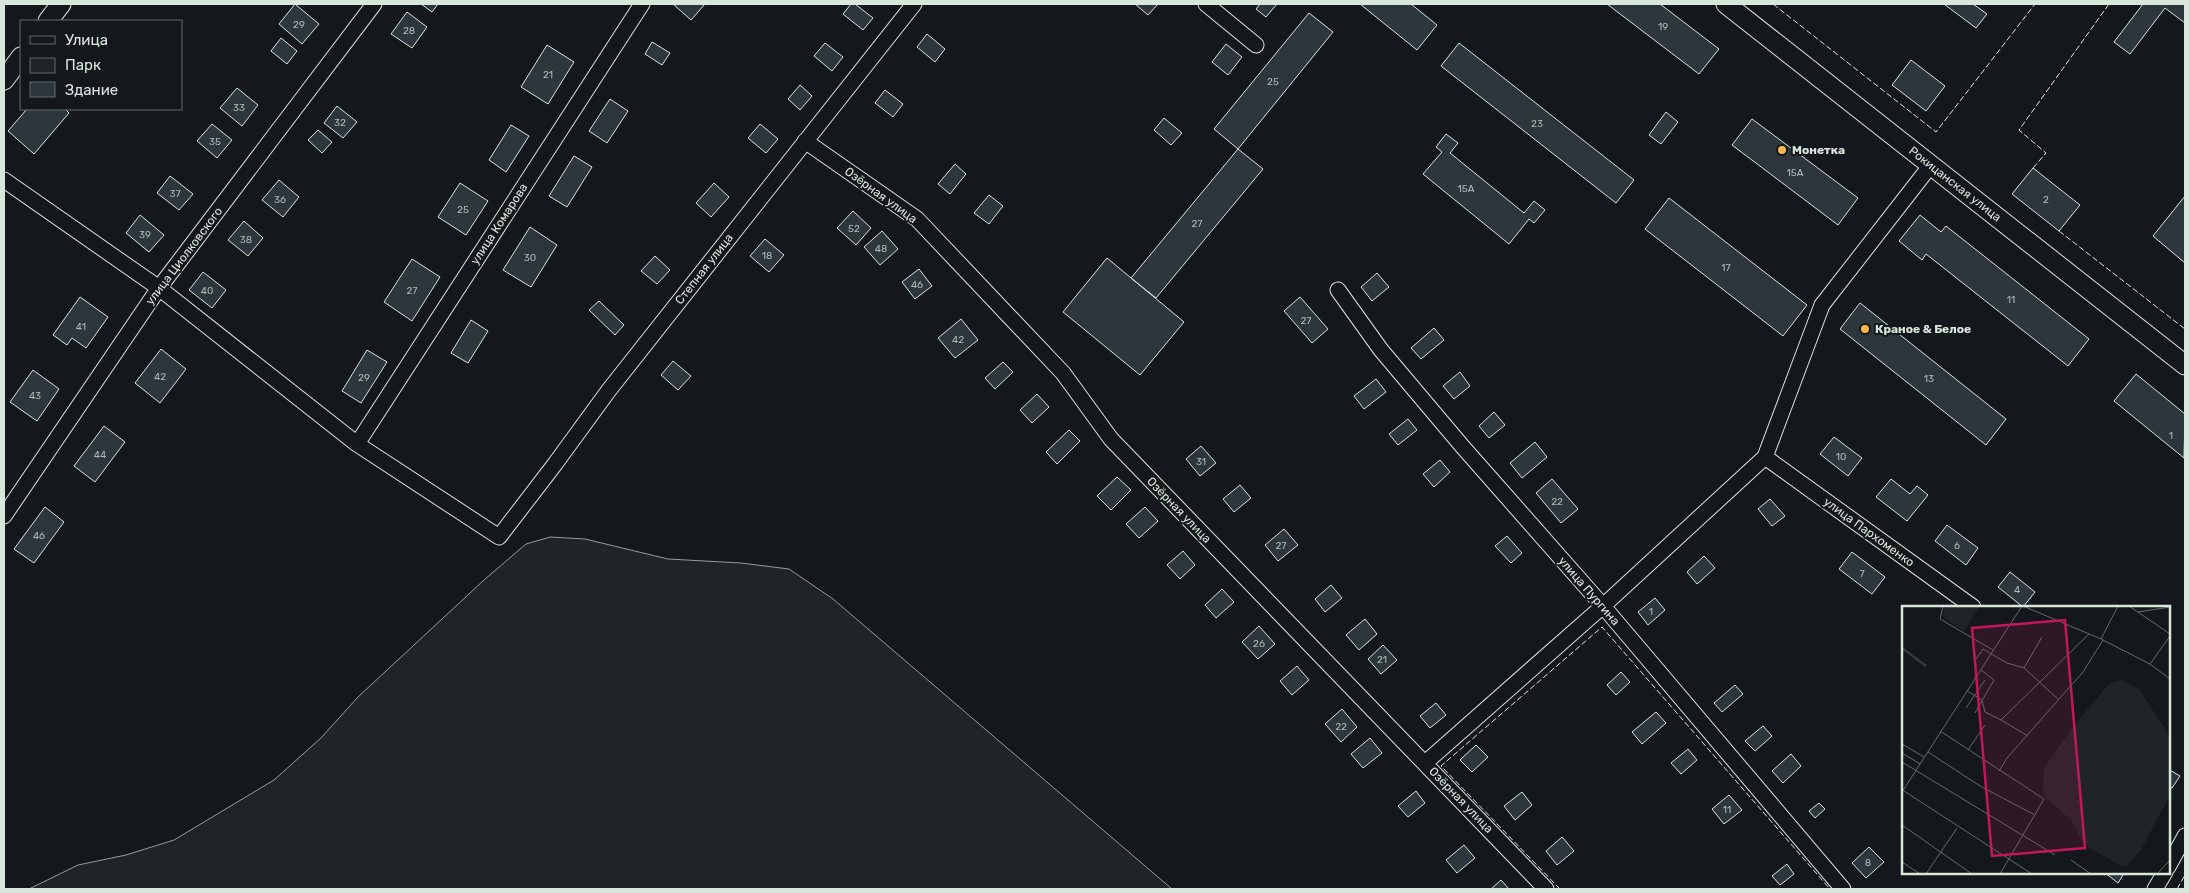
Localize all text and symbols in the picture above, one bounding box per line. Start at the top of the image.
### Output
house number: 29 [293,19,305,31]
legend [20,20,182,110]
house number: 19 [1658,21,1668,33]
house number: 28 [403,25,415,37]
text: Улица [65,31,108,49]
text: Парк [65,56,101,74]
house number: 21 [543,69,553,81]
house number: 25 [1267,76,1279,88]
text: Здание [65,81,118,99]
house number: 33 [233,102,245,114]
house number: 32 [334,117,346,129]
house number: 23 [1531,118,1543,130]
house number: 35 [209,136,221,148]
place label: Монетка [1792,143,1845,157]
marker: Монетка [1776,144,1788,156]
street label: Рокицанская улица [1906,144,2004,224]
street label: Озёрная улица [842,164,920,226]
house number: 15А [1787,167,1804,179]
street label: улица Комарова [468,181,530,267]
house number: 15А [1458,183,1475,195]
house number: 37 [169,188,181,200]
house number: 36 [274,194,286,206]
house number: 2 [2043,194,2049,206]
street label: улица Циолковского [143,204,225,308]
house number: 25 [457,204,469,216]
house number: 27 [1192,218,1203,230]
house number: 52 [848,223,860,235]
house number: 39 [139,229,151,241]
street label: Степная улица [672,231,736,307]
house number: 38 [240,234,252,246]
house number: 48 [875,243,887,255]
house number: 18 [762,250,772,262]
house number: 30 [524,252,536,264]
house number: 17 [1721,262,1731,274]
house number: 46 [911,279,923,291]
house number: 40 [201,285,213,297]
house number: 27 [407,285,418,297]
house number: 11 [2007,294,2015,306]
house number: 27 [1301,315,1312,327]
house number: 41 [76,321,86,333]
place label: Краное & Белое [1875,322,1971,336]
marker: Краное & Белое [1859,323,1871,335]
house number: 42 [952,334,964,346]
house number: 42 [154,371,166,383]
house number: 29 [358,372,370,384]
house number: 13 [1924,373,1934,385]
house number: 43 [29,390,41,402]
house number: 1 [2169,430,2173,442]
house number: 44 [94,449,106,461]
house number: 10 [1836,451,1846,463]
house number: 31 [1196,456,1206,468]
street label: Озёрная улица [1144,474,1214,546]
street label: улица Пархоменко [1821,494,1917,570]
house number: 22 [1551,496,1563,508]
house number: 46 [33,530,45,542]
house number: 27 [1276,540,1287,552]
house number: 6 [1954,540,1960,552]
street label: улица Пургина [1555,554,1623,628]
house number: 7 [1859,568,1865,580]
house number: 4 [2014,584,2020,596]
house number: 1 [1649,606,1653,618]
inset map [1902,606,2169,873]
house number: 26 [1253,638,1265,650]
house number: 21 [1377,654,1387,666]
house number: 22 [1335,721,1347,733]
street label: Озёрная улица [1426,764,1496,836]
house number: 11 [1723,804,1731,816]
house number: 8 [1865,857,1871,869]

